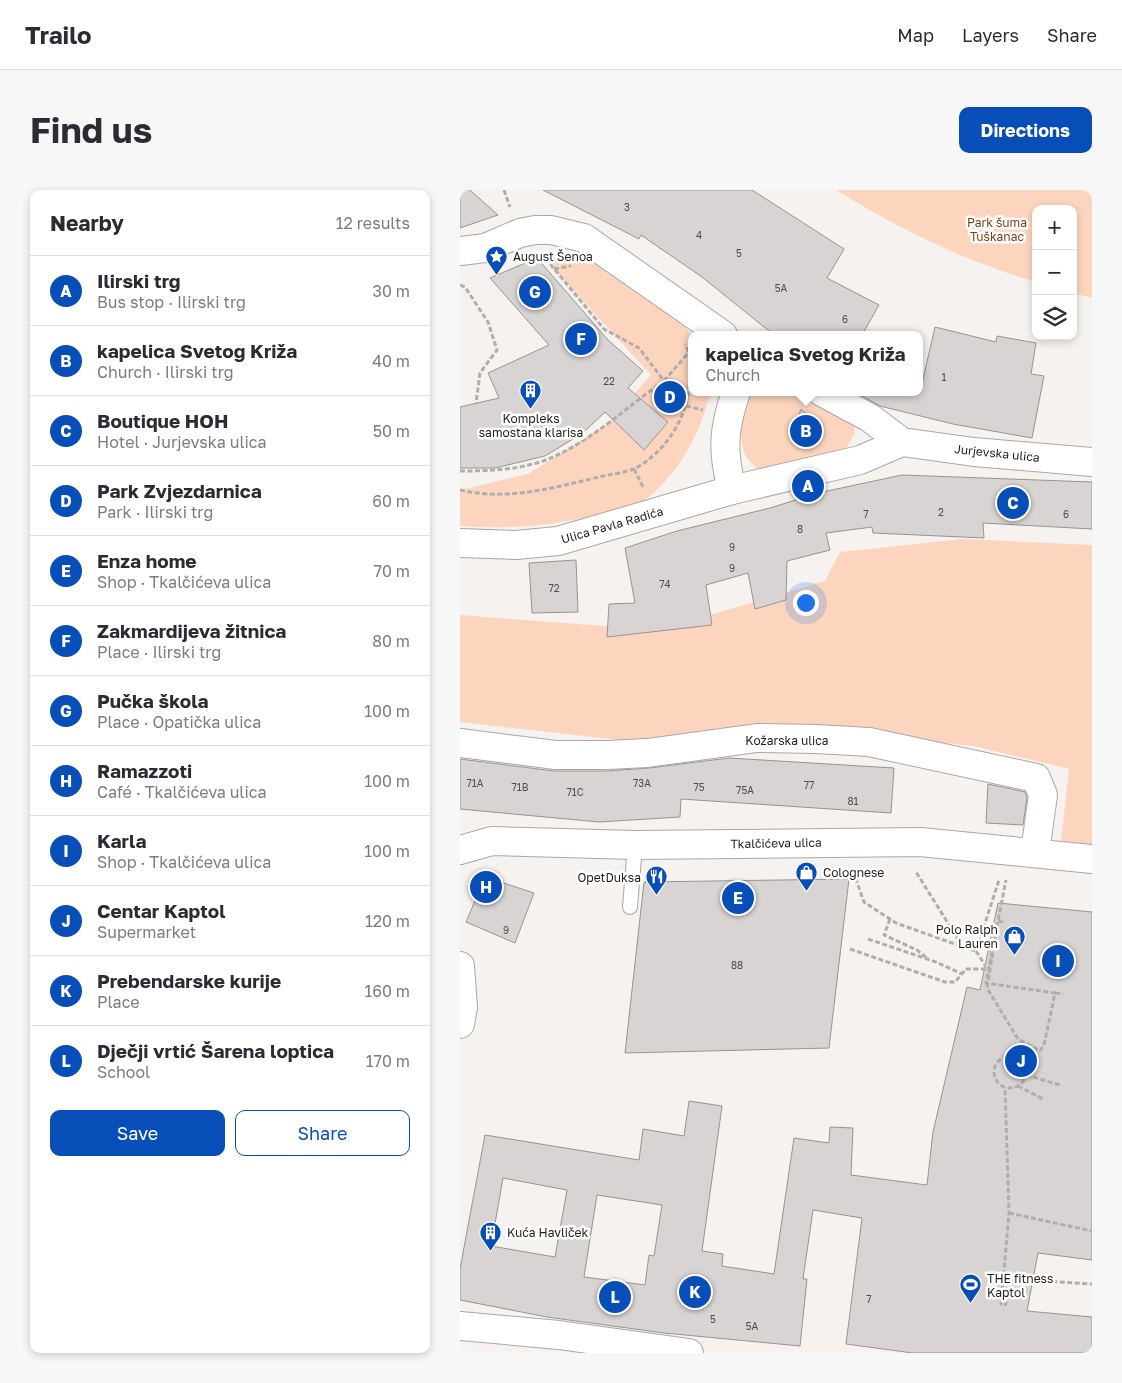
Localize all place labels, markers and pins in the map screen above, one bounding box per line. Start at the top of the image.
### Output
place icon: August Šenoa [485,244,509,275]
place label: August Šenoa [513,249,593,264]
pin: G [519,273,551,311]
pin: F [565,320,597,358]
pin: D [654,378,686,416]
building icon: Kompleks samostana klarisa [519,379,543,410]
place label: Kompleks samostana klarisa [479,411,583,440]
pin: B [790,412,822,450]
pin: A [792,467,824,505]
pin: C [997,484,1029,522]
shop icon: Colognese [795,860,819,891]
restaurant icon: OpetDuksa [645,865,669,896]
place label: Colognese [823,865,884,880]
pin: H [470,868,502,906]
place label: OpetDuksa [577,870,641,885]
pin: E [722,879,754,917]
place label: Polo Ralph Lauren [936,922,998,951]
shop icon: Polo Ralph Lauren [1002,924,1026,955]
pin: I [1042,942,1074,980]
pin: J [1005,1042,1037,1080]
building icon: Kuća Havliček [479,1220,503,1251]
place label: Kuća Havliček [507,1225,589,1240]
place label: THE fitness Kaptol [987,1271,1053,1300]
pin: K [679,1273,711,1311]
sports icon: THE fitness Kaptol [959,1273,983,1304]
pin: L [599,1278,631,1316]

